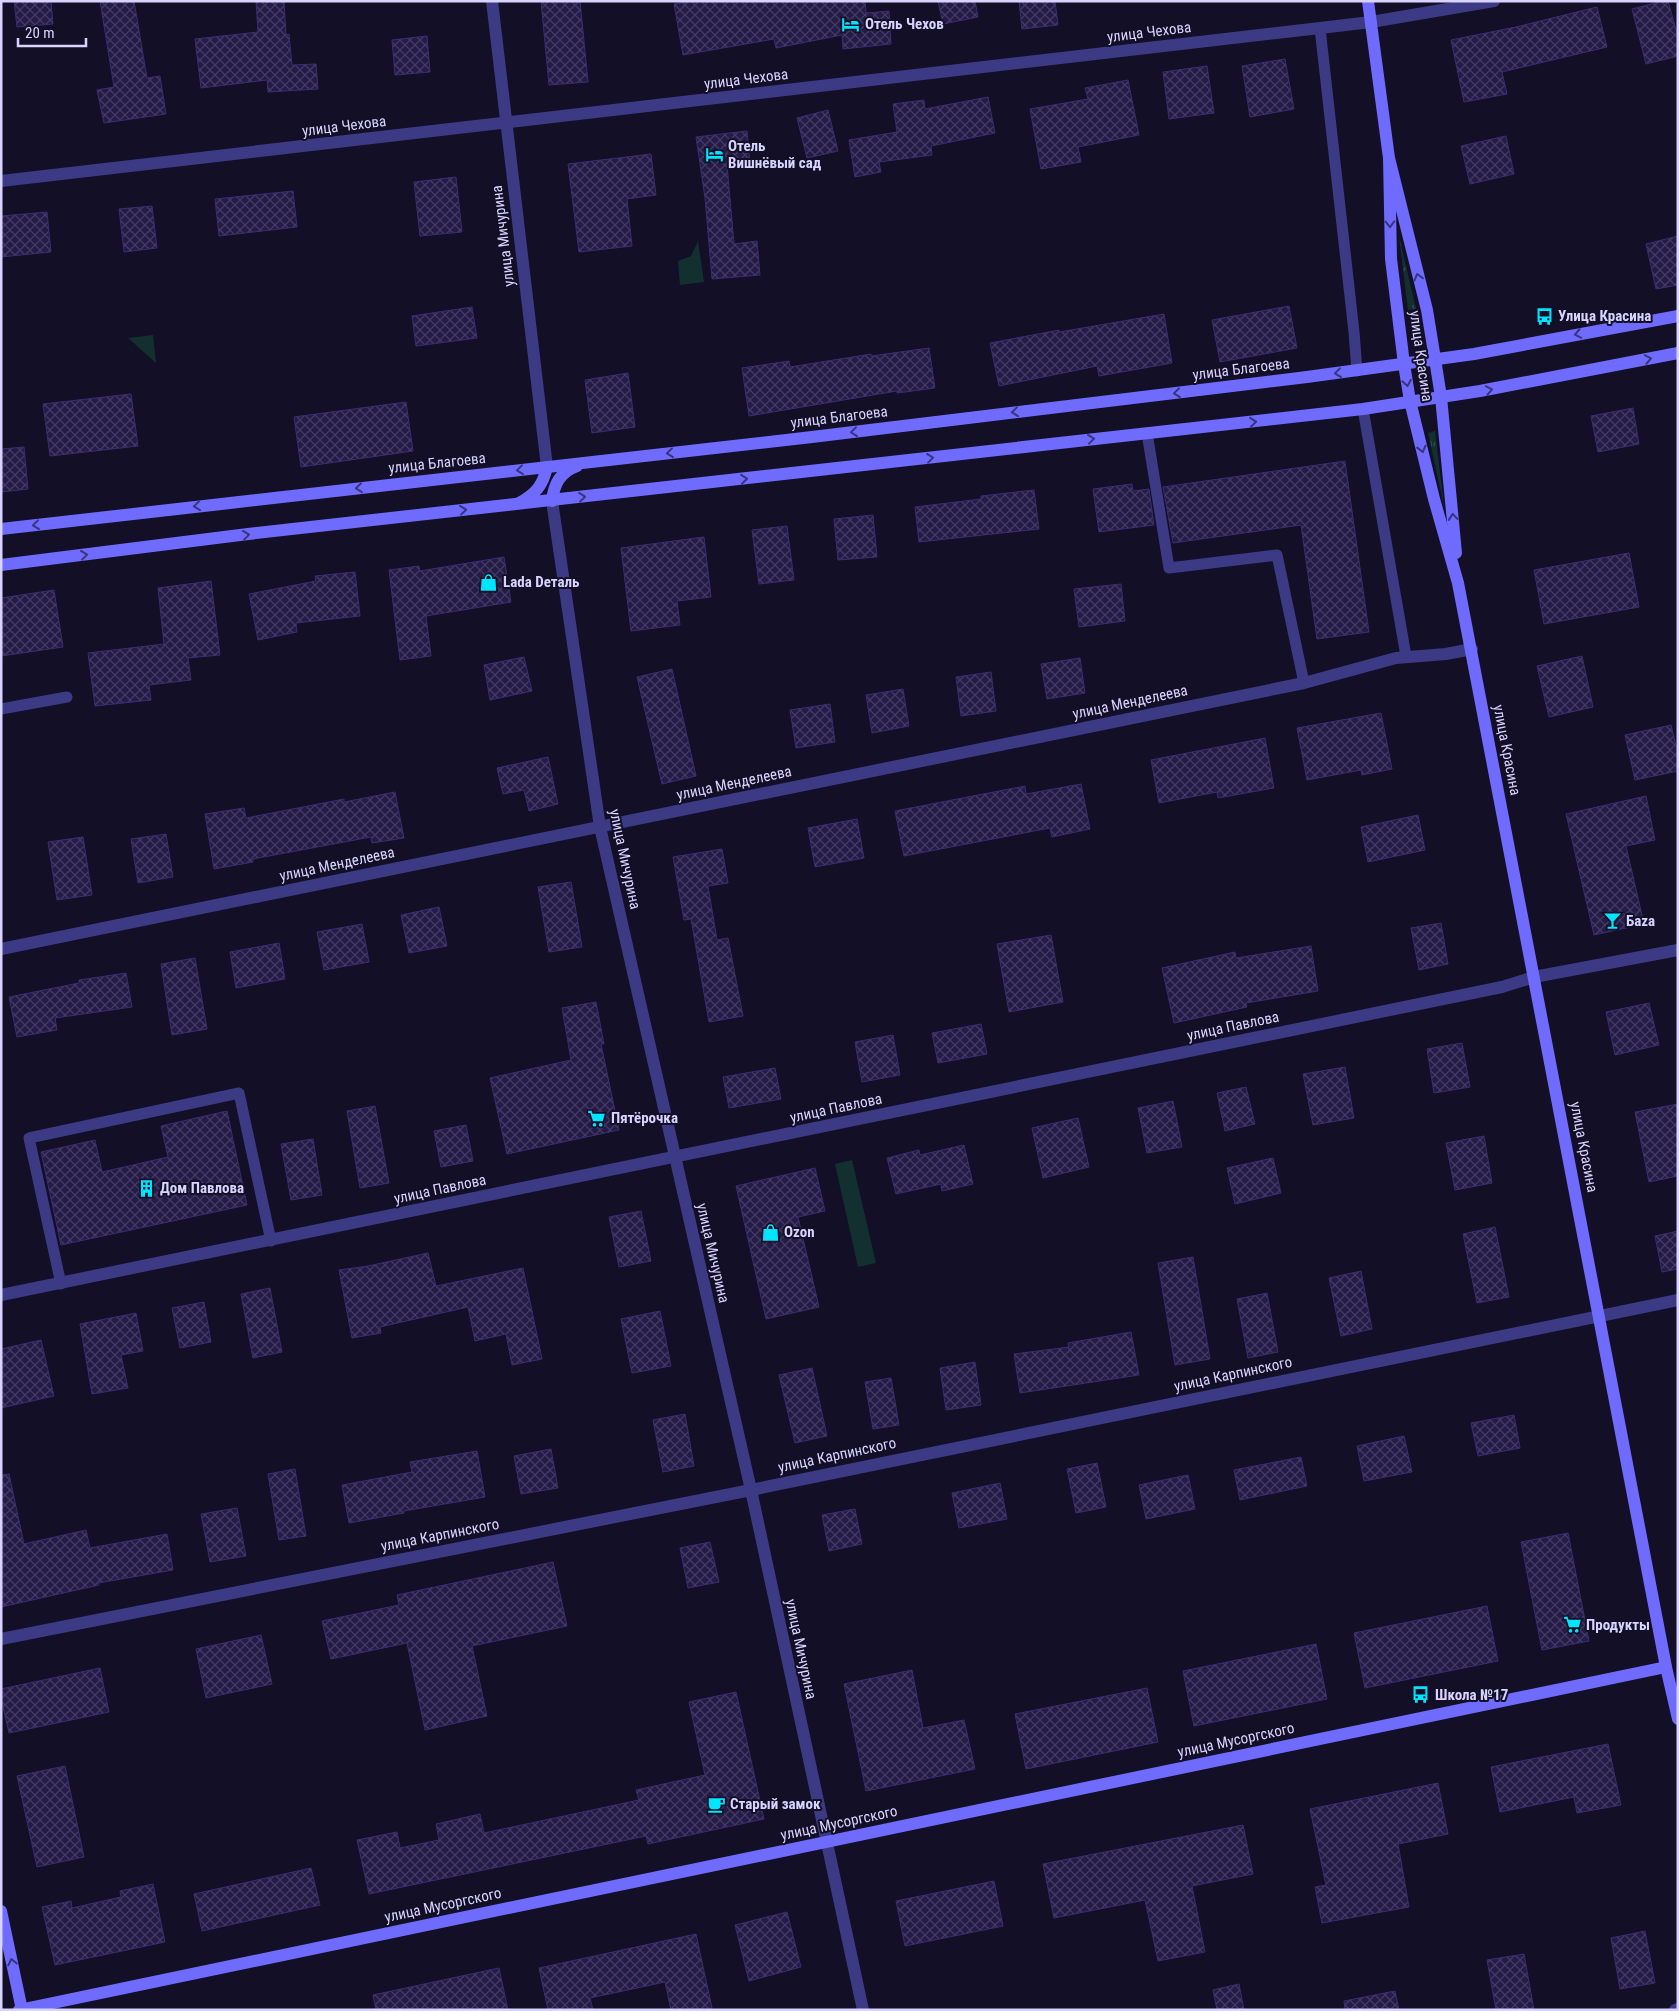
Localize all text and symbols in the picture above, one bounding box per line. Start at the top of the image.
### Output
hotel icon: Отель Чехов [841,14,861,34]
scale bar [18,15,85,47]
place label: Отель Чехов [865,15,944,33]
street label: улица Чехова [1106,18,1192,46]
text: 20 m [25,24,55,42]
street label: улица Чехова [703,65,789,93]
street label: улица Чехова [301,112,387,140]
place label: Отель Вишнёвый сад [728,137,822,172]
hotel icon: Отель Вишнёвый сад [704,145,724,165]
street label: улица Мичурина [488,184,518,288]
one-way arrow [1385,221,1396,229]
one-way arrow [1414,274,1424,282]
bus stop icon: Улица Красина [1534,306,1554,326]
place label: Улица Красина [1558,307,1651,325]
street label: улица Красина [1406,309,1436,403]
one-way arrow [1574,329,1583,339]
street label: улица Благоева [1191,354,1291,384]
one-way arrow [1644,354,1653,364]
one-way arrow [1334,367,1342,378]
one-way arrow [1401,378,1412,387]
one-way arrow [1485,385,1493,395]
one-way arrow [1172,387,1180,398]
street label: улица Благоева [789,402,889,432]
one-way arrow [1011,407,1020,417]
one-way arrow [1249,417,1257,428]
one-way arrow [850,426,858,437]
one-way arrow [1087,434,1095,445]
one-way arrow [1416,444,1427,453]
one-way arrow [666,447,674,458]
street label: улица Благоева [388,449,486,477]
one-way arrow [926,453,934,464]
one-way arrow [516,464,524,475]
one-way arrow [740,474,748,485]
one-way arrow [354,482,362,493]
one-way arrow [579,492,587,503]
one-way arrow [193,500,201,511]
one-way arrow [460,505,468,516]
one-way arrow [1448,512,1459,520]
one-way arrow [32,519,40,530]
one-way arrow [242,530,250,541]
one-way arrow [81,550,89,561]
shop icon: Lada Dеталь [479,572,499,592]
place label: Lada Dеталь [503,573,580,591]
street label: улица Менделеева [1071,681,1189,723]
street label: улица Красина [1489,703,1525,797]
street label: улица Менделеева [675,762,793,804]
street label: улица Мичурина [606,807,644,911]
street label: улица Менделеева [278,843,396,885]
bar icon: Баza [1602,911,1622,931]
place label: Баza [1626,912,1655,930]
street label: улица Павлова [1185,1007,1281,1045]
street label: улица Павлова [788,1089,884,1127]
street label: улица Красина [1566,1100,1602,1194]
supermarket icon: Пятёрочка [587,1108,607,1128]
place label: Пятёрочка [611,1109,678,1127]
street label: улица Павлова [392,1170,488,1208]
building icon: Дом Павлова [136,1178,156,1198]
place label: Дом Павлова [160,1179,244,1197]
street label: улица Мичурина [693,1201,733,1305]
shop icon: Ozon [760,1222,780,1242]
place label: Ozon [784,1223,815,1241]
street label: улица Карпинского [1172,1353,1294,1395]
street label: улица Карпинского [776,1434,898,1476]
street label: улица Карпинского [379,1515,501,1555]
street label: улица Мичурина [782,1597,820,1701]
supermarket icon: Продукты [1562,1615,1582,1635]
place label: Продукты [1586,1616,1650,1634]
bus stop icon: Школа №17 [1411,1685,1431,1705]
place label: Школа №17 [1435,1686,1508,1704]
street label: улица Мусоргского [1176,1719,1296,1761]
cafe icon: Старый замок [706,1794,726,1814]
place label: Старый замок [730,1795,821,1813]
street label: улица Мусоргского [779,1802,899,1844]
street label: улица Мусоргского [383,1884,503,1926]
one-way arrow [7,1958,18,1966]

